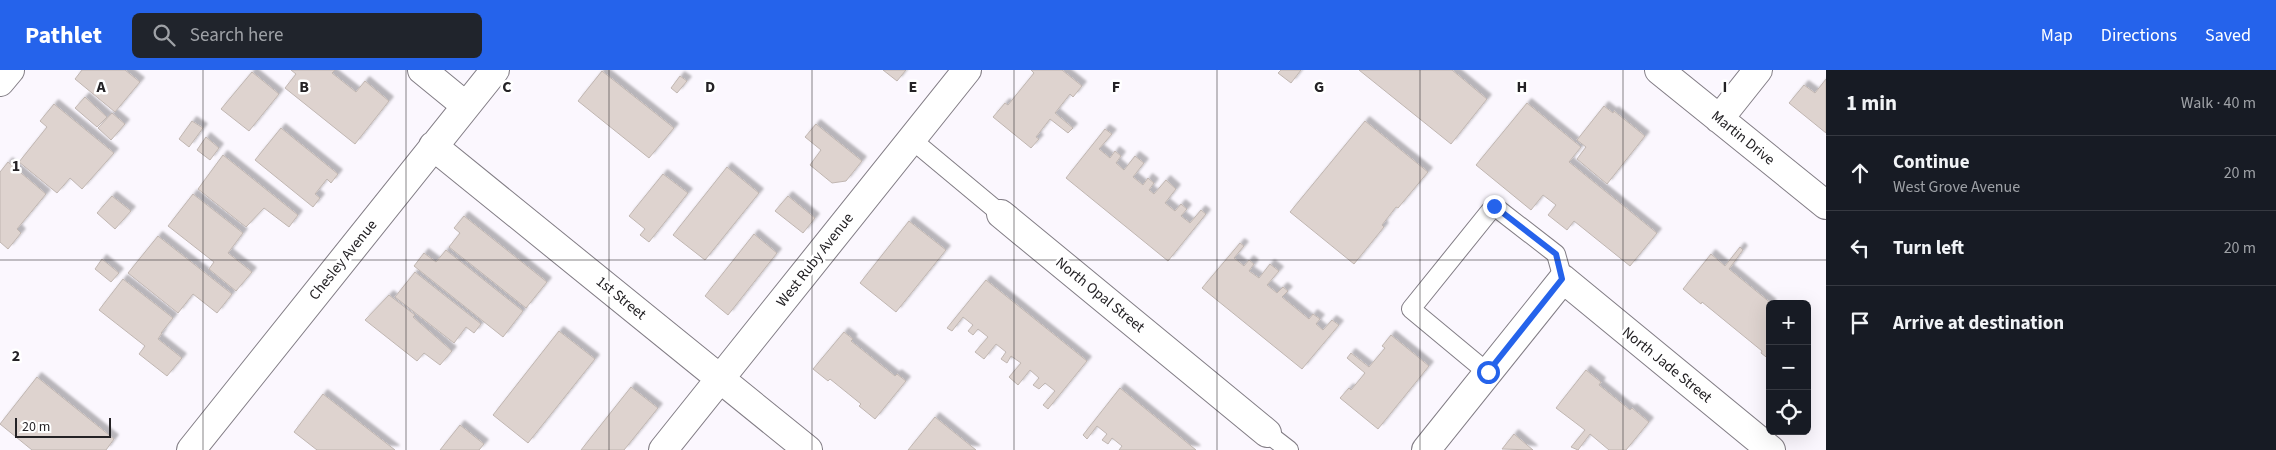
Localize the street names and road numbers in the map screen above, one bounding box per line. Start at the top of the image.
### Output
street label: Martin Drive [1707,106,1779,170]
street label: West Ruby Avenue [771,208,859,312]
street label: Chesley Avenue [304,215,382,305]
street label: North Opal Street [1051,252,1149,338]
street label: 1st Street [591,271,651,325]
street label: North Jade Street [1618,322,1716,408]

